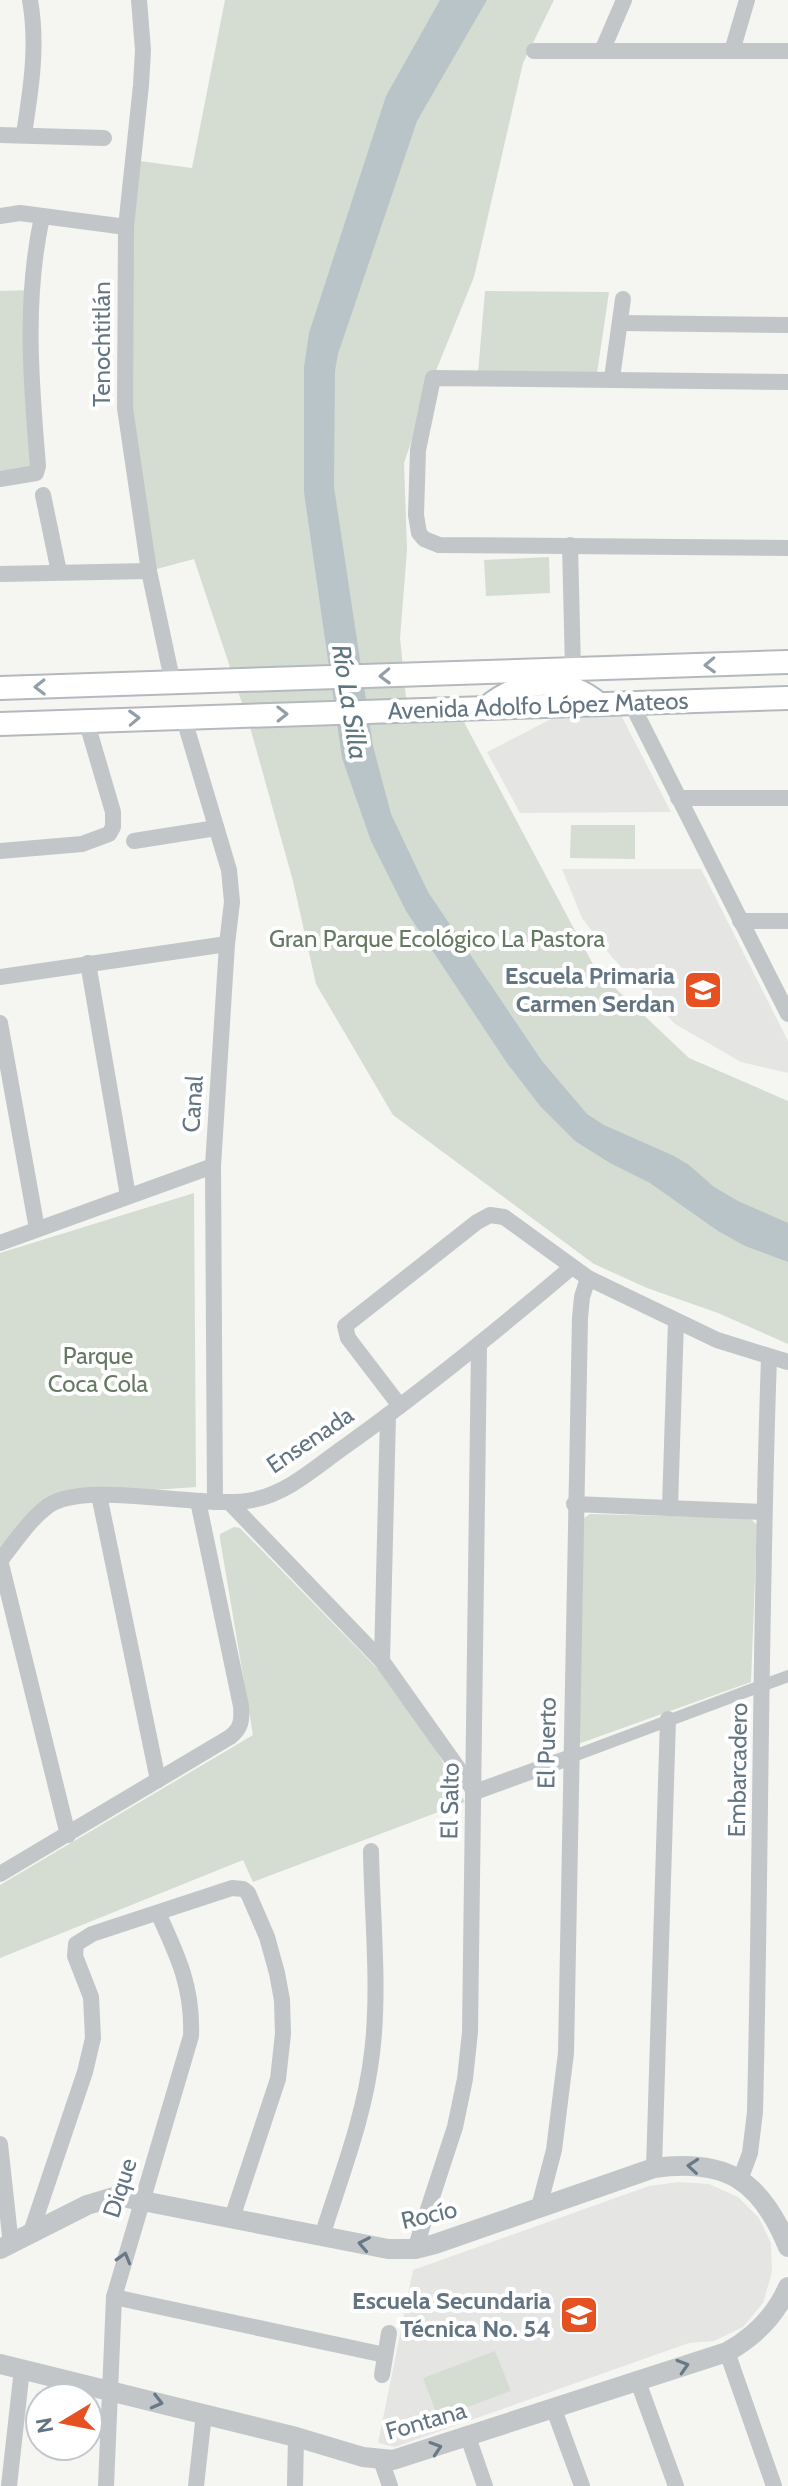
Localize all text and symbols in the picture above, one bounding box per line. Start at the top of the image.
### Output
street label: Tenochtitlán [87,281,116,407]
water label: Río La Silla [325,642,375,762]
one-way arrow [703,657,716,674]
one-way arrow [378,668,391,685]
one-way arrow [33,678,46,696]
street label: Avenida Adolfo López Mateos [387,686,689,725]
one-way arrow [276,705,289,722]
one-way arrow [128,710,141,727]
park label: Gran Parque Ecológico La Pastora [269,924,605,953]
place label: Escuela Primaria Carmen Serdan [505,961,675,1018]
school or university icon: Escuela Primaria Carmen Serdan [682,969,724,1011]
street label: Canal [176,1074,209,1133]
park label: Parque Coca Cola [48,1341,149,1398]
street label: Ensenada [261,1400,359,1479]
street label: El Puerto [531,1697,562,1789]
street label: Embarcadero [722,1702,753,1838]
street label: El Salto [434,1762,465,1840]
street label: Dique [96,2155,143,2221]
one-way arrow [686,2158,699,2175]
street label: Rocío [398,2194,460,2235]
one-way arrow [358,2236,371,2253]
one-way arrow [115,2252,131,2265]
place label: Escuela Secundaria Técnica No. 54 [352,2286,551,2343]
school or university icon: Escuela Secundaria Técnica No. 54 [558,2294,600,2336]
one-way arrow [675,2359,689,2375]
north arrow [24,2382,104,2462]
one-way arrow [150,2393,164,2410]
street label: Fontana [382,2395,470,2446]
text: N [30,2415,59,2435]
one-way arrow [428,2441,442,2457]

